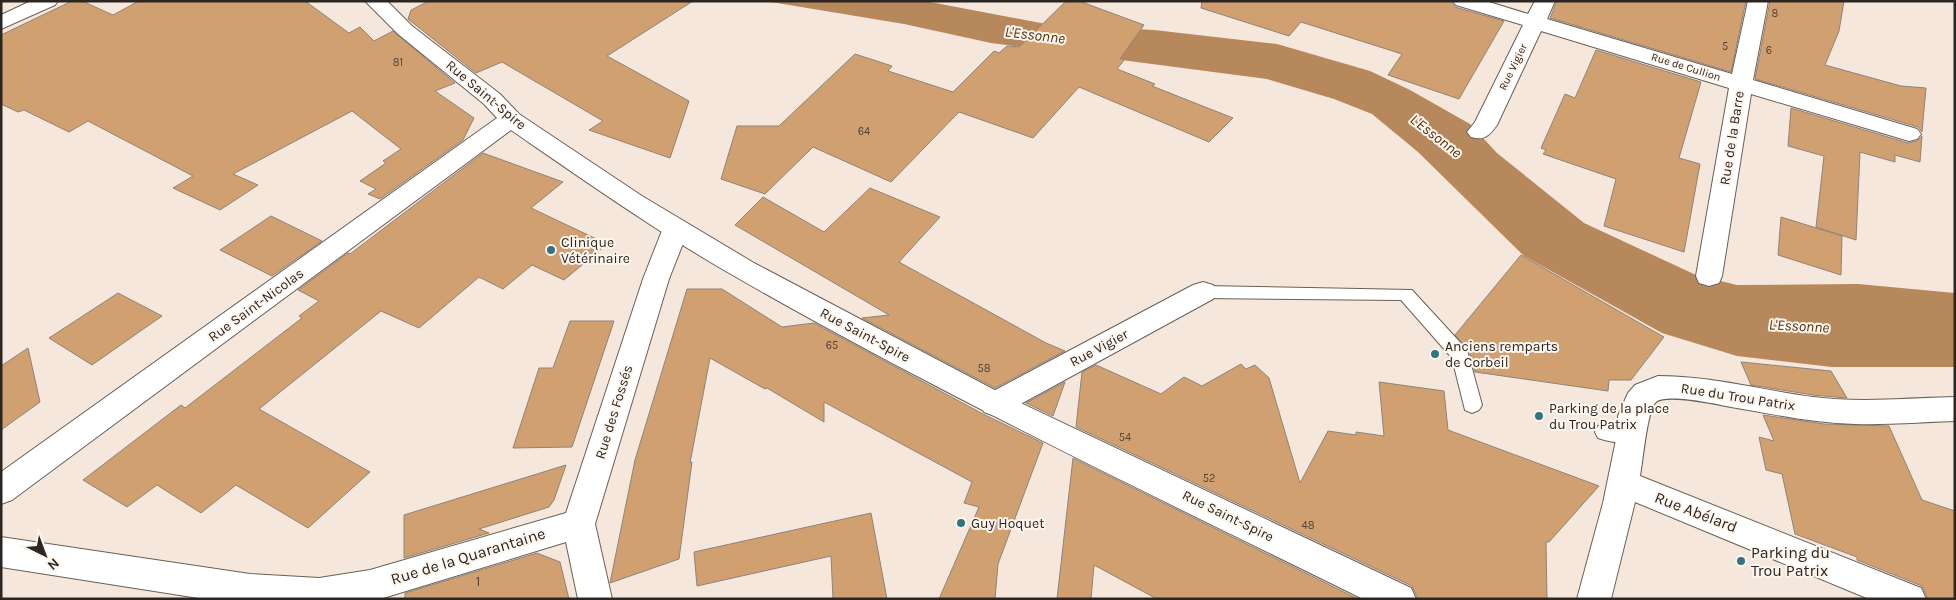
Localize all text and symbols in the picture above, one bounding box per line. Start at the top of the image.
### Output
house number: 8 [1772,7,1779,20]
water label: L'Essonne [1004,22,1066,48]
house number: 5 [1722,40,1728,53]
street label: Rue Vigier [1496,42,1530,92]
house number: 6 [1766,44,1772,57]
street label: Rue de Cullion [1650,50,1722,84]
house number: 81 [393,56,403,69]
street label: Rue Saint-Spire [442,56,530,134]
street label: Rue de la Barre [1716,90,1748,186]
water label: L'Essonne [1407,110,1465,162]
house number: 64 [858,125,870,138]
place label: Clinique Vétérinaire [561,234,630,267]
marker: Clinique Vétérinaire [545,244,557,256]
street label: Rue Saint-Nicolas [205,265,307,345]
street label: Rue Saint-Spire [817,304,913,366]
water label: L'Essonne [1768,315,1830,337]
street label: Rue Vigier [1067,325,1132,371]
place label: Anciens remparts de Corbeil [1445,338,1558,371]
house number: 65 [826,339,838,352]
marker: Anciens remparts de Corbeil [1429,348,1441,360]
house number: 58 [978,362,991,375]
street label: Rue des Fossés [592,363,636,461]
street label: Rue du Trou Patrix [1680,380,1796,414]
place label: Parking de la place du Trou Patrix [1549,400,1669,433]
marker: Parking de la place du Trou Patrix [1533,410,1545,422]
house number: 54 [1119,431,1131,444]
house number: 52 [1203,472,1215,485]
street label: Rue Saint-Spire [1180,487,1276,545]
street label: Rue Abélard [1652,488,1740,536]
place label: Guy Hoquet [971,515,1044,532]
marker: Guy Hoquet [955,517,967,529]
house number: 48 [1302,519,1315,532]
street label: Rue de la Quarantaine [388,523,548,589]
north arrow [20,530,70,580]
place label: Parking du Trou Patrix [1751,543,1830,580]
text: N [44,555,63,574]
marker: Parking du Trou Patrix [1735,555,1747,567]
house number: 1 [476,573,480,590]

